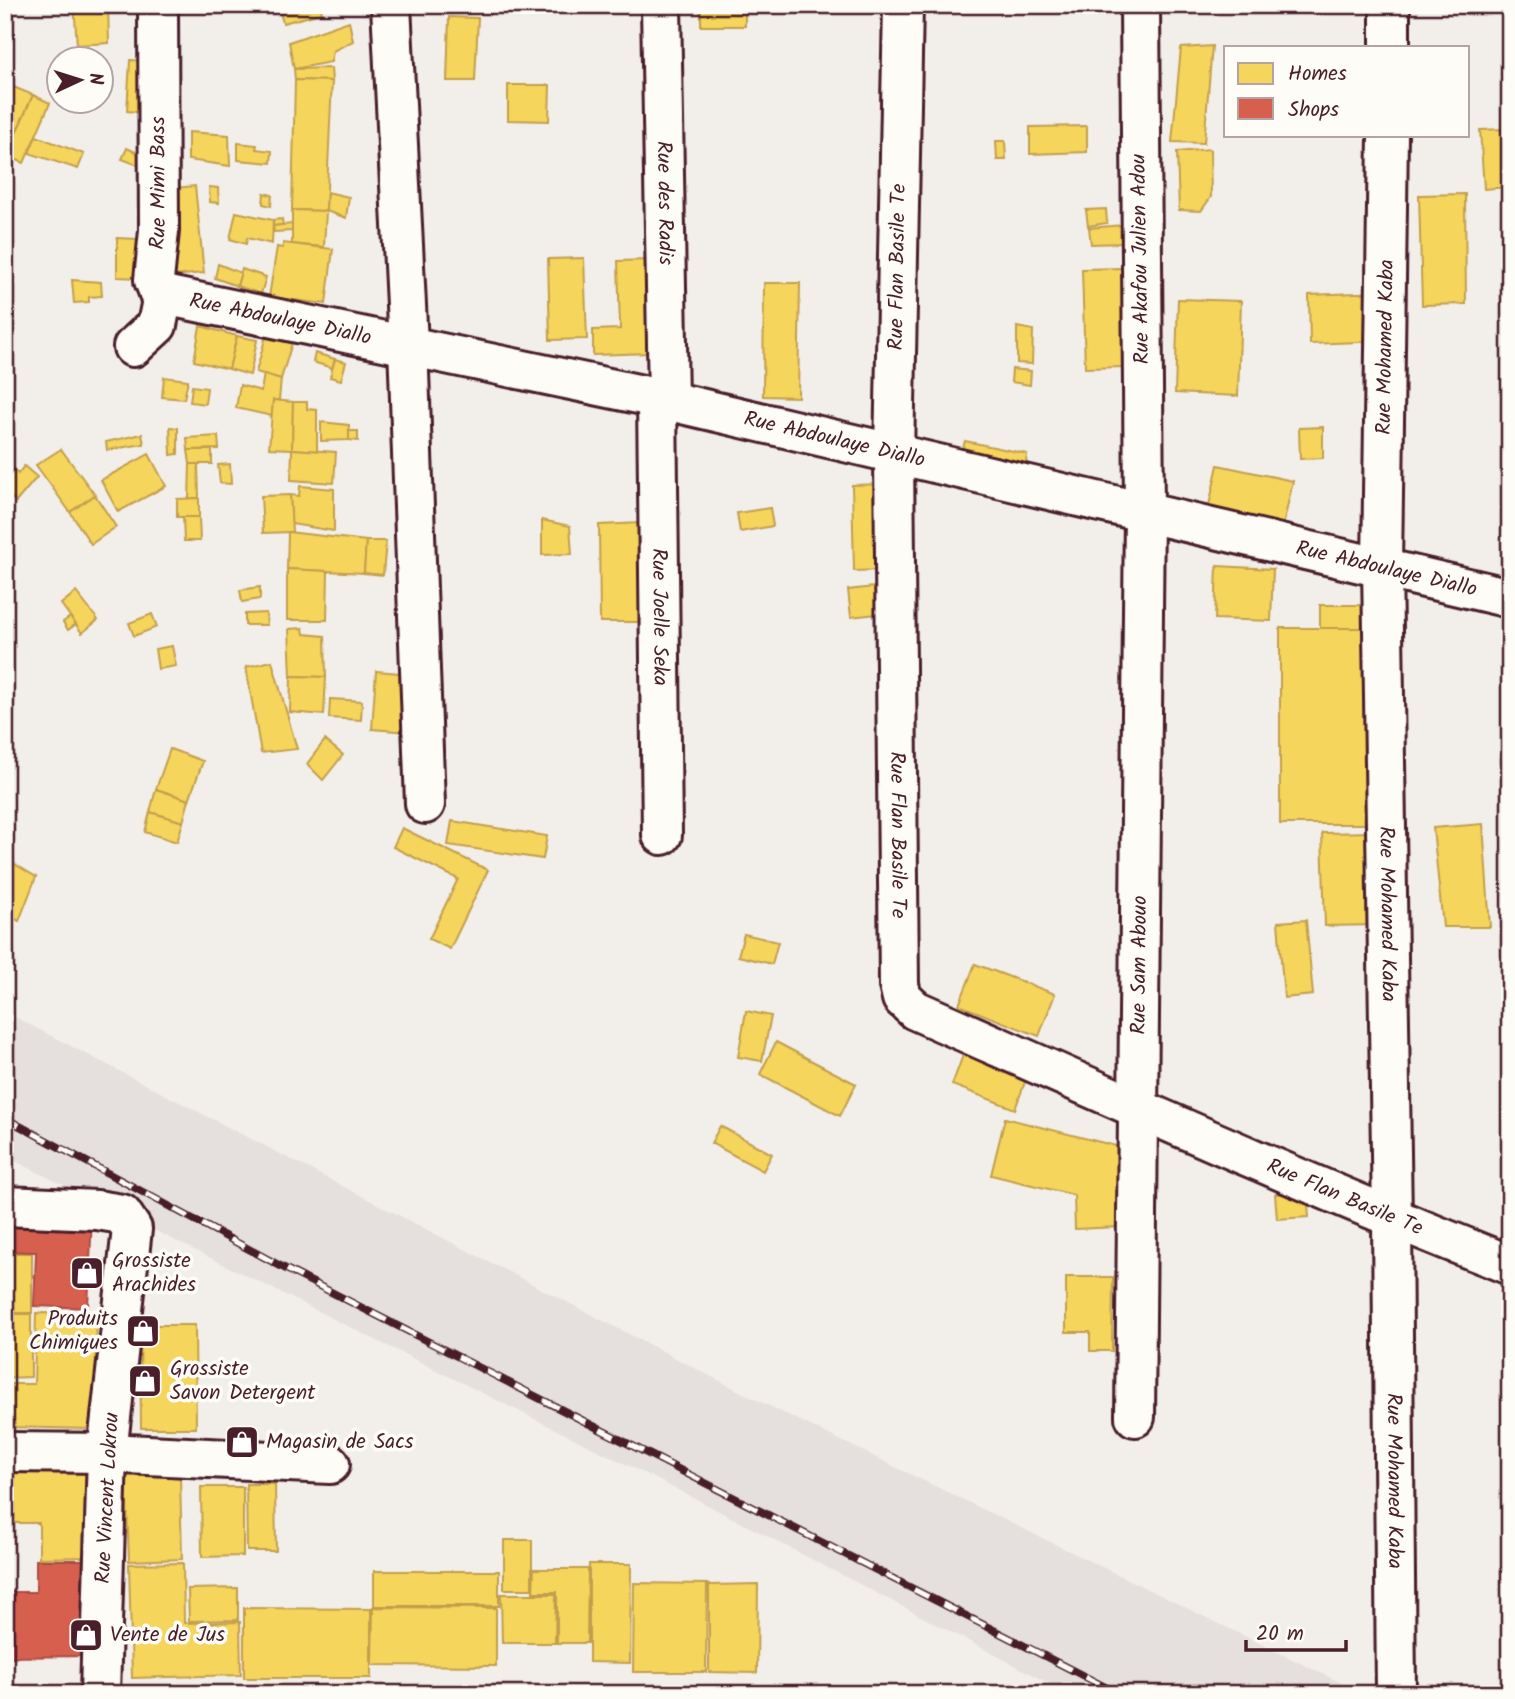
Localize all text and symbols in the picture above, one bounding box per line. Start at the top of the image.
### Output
north arrow [46,46,116,116]
legend [1224,46,1470,136]
text: Homes [1288,58,1347,91]
text: N [80,72,110,86]
text: Shops [1288,94,1339,127]
street label: Rue Mimi Bass [141,116,176,251]
street label: Rue des Radis [647,141,682,265]
street label: Rue Akafou Julien Adou [1123,153,1159,365]
street label: Rue Flan Basile Te [880,183,916,351]
street label: Rue Mohamed Kaba [1368,259,1404,435]
street label: Rue Abdoulaye Diallo [186,284,374,354]
street label: Rue Abdoulaye Diallo [741,402,928,477]
street label: Rue Abdoulaye Diallo [1293,532,1480,606]
street label: Rue Joelle Seka [642,548,677,686]
street label: Rue Flan Basile Te [880,751,915,919]
street label: Rue Mohamed Kaba [1369,826,1405,1002]
street label: Rue Sam Abouo [1122,895,1157,1035]
street label: Rue Flan Basile Te [1261,1150,1428,1245]
place label: Grossiste Arachides [112,1245,196,1302]
shop icon: Grossiste Arachides [68,1254,106,1292]
place label: Produits Chimiques [29,1303,118,1360]
shop icon: Produits Chimiques [124,1312,162,1350]
place label: Grossiste Savon Detergent [170,1353,316,1410]
shop icon: Grossiste Savon Detergent [126,1362,164,1400]
street label: Rue Mohamed Kaba [1377,1393,1411,1569]
street label: Rue Vincent Lokrou [87,1411,129,1585]
shop icon: Magasin de Sacs [223,1423,261,1461]
place label: Magasin de Sacs [266,1426,413,1459]
scale bar [1246,1608,1345,1652]
shop icon: Vente de Jus [67,1616,105,1654]
text: 20 m [1256,1618,1304,1651]
place label: Vente de Jus [110,1619,225,1652]

